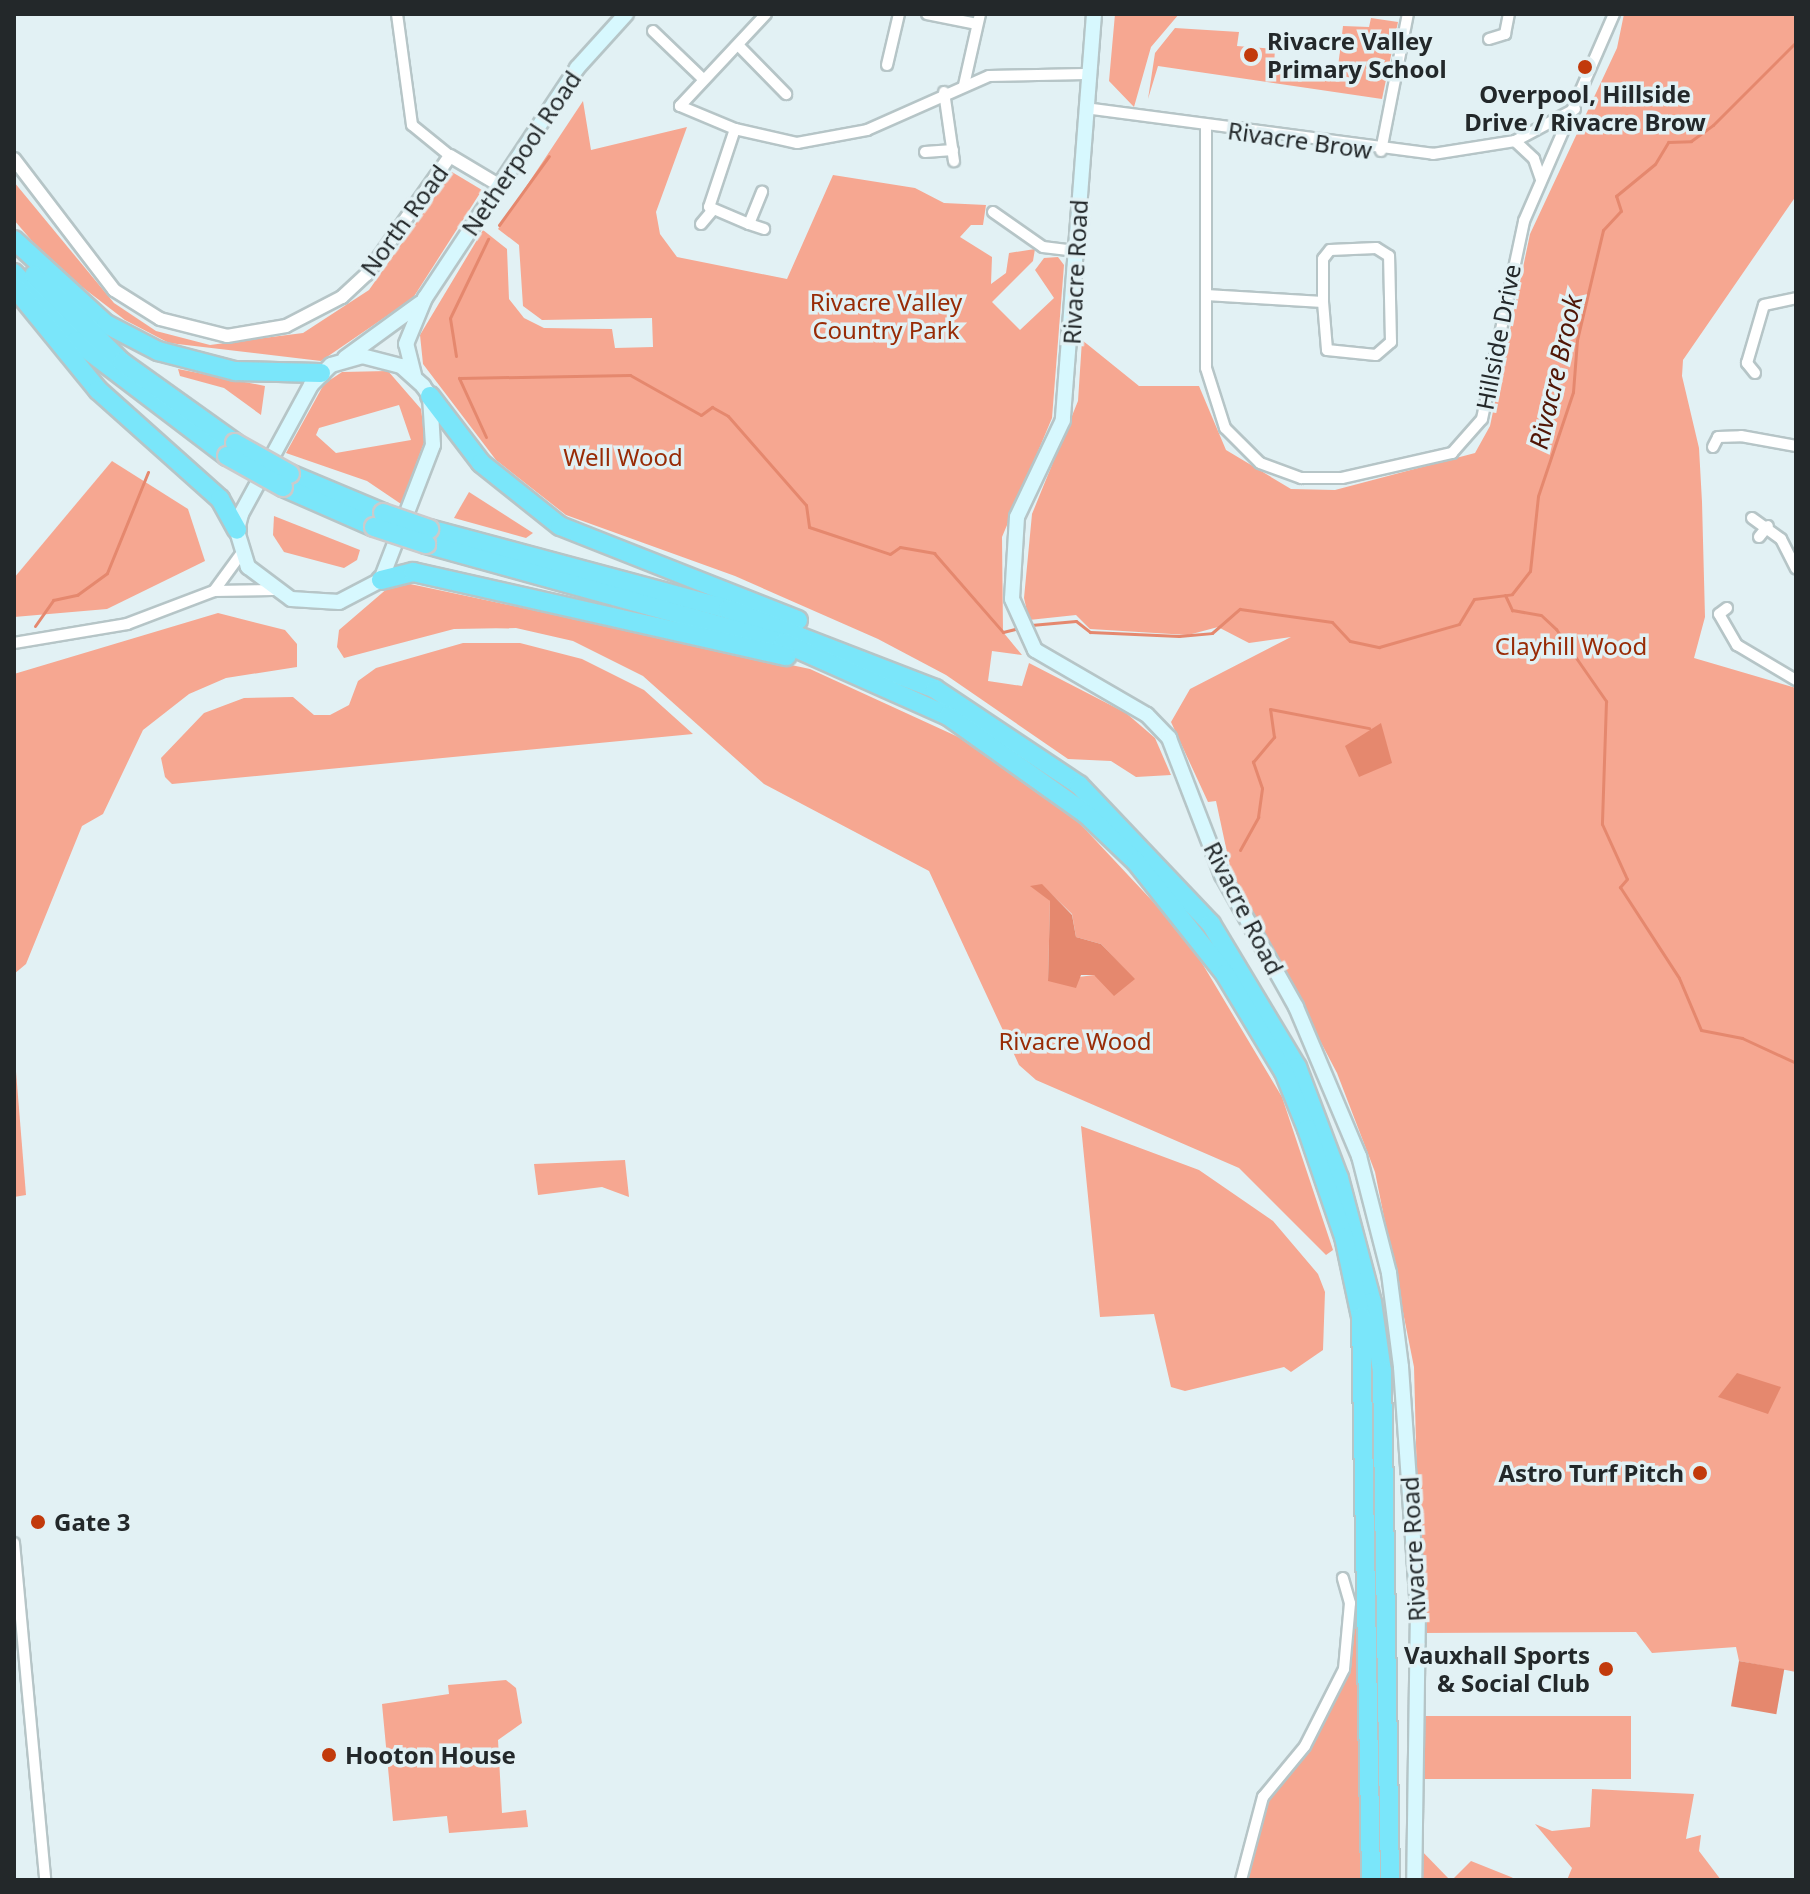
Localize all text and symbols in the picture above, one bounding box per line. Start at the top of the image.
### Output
place label: Rivacre Valley Primary School [1267,27,1447,83]
marker: Rivacre Valley Primary School [1242,46,1260,64]
marker: Overpool, Hillside Drive / Rivacre Brow [1576,58,1594,76]
street label: Netherpool Road [455,65,587,241]
place label: Overpool, Hillside Drive / Rivacre Brow [1464,80,1706,136]
street label: Rivacre Brow [1226,116,1374,164]
street label: North Road [354,159,454,281]
street label: Rivacre Road [1057,199,1093,345]
street label: Hillside Drive [1470,262,1526,412]
park label: Rivacre Valley Country Park [810,288,962,344]
water label: Rivacre Brook [1523,292,1589,452]
park label: Well Wood [563,443,683,471]
park label: Clayhill Wood [1495,632,1647,660]
street label: Rivacre Road [1198,837,1290,979]
park label: Rivacre Wood [998,1027,1152,1055]
place label: Astro Turf Pitch [1498,1459,1684,1487]
marker: Astro Turf Pitch [1691,1464,1709,1482]
street label: Rivacre Road [1395,1476,1431,1622]
place label: Gate 3 [54,1508,130,1536]
marker: Gate 3 [29,1513,47,1531]
place label: Vauxhall Sports & Social Club [1404,1641,1590,1697]
marker: Vauxhall Sports & Social Club [1597,1660,1615,1678]
place label: Hooton House [345,1741,516,1769]
marker: Hooton House [320,1746,338,1764]

